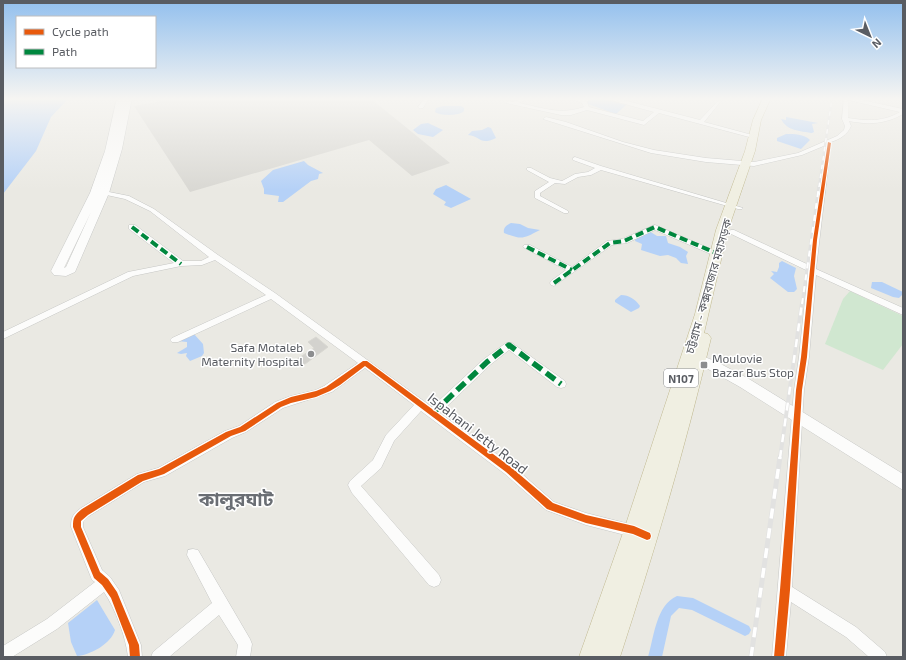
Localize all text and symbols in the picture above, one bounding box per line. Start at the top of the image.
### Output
legend [16,16,156,68]
north arrow [850,16,890,56]
text: Cycle path [52,24,109,38]
text: N [870,36,885,51]
text: Path [52,44,77,58]
street label: চট্টগ্রাম - কক্সবাজার মহাসড়ক [682,217,735,356]
place label: Safa Motaleb Maternity Hospital [201,340,303,368]
marker: Safa Motaleb Maternity Hospital [306,349,316,359]
place label: Moulovie Bazar Bus Stop [712,351,794,379]
marker: Moulovie Bazar Bus Stop [699,360,709,370]
road number: N107 [664,369,698,387]
street label: Ispahani Jetty Road [425,389,531,477]
district label: কালুরঘাট [198,487,274,511]

